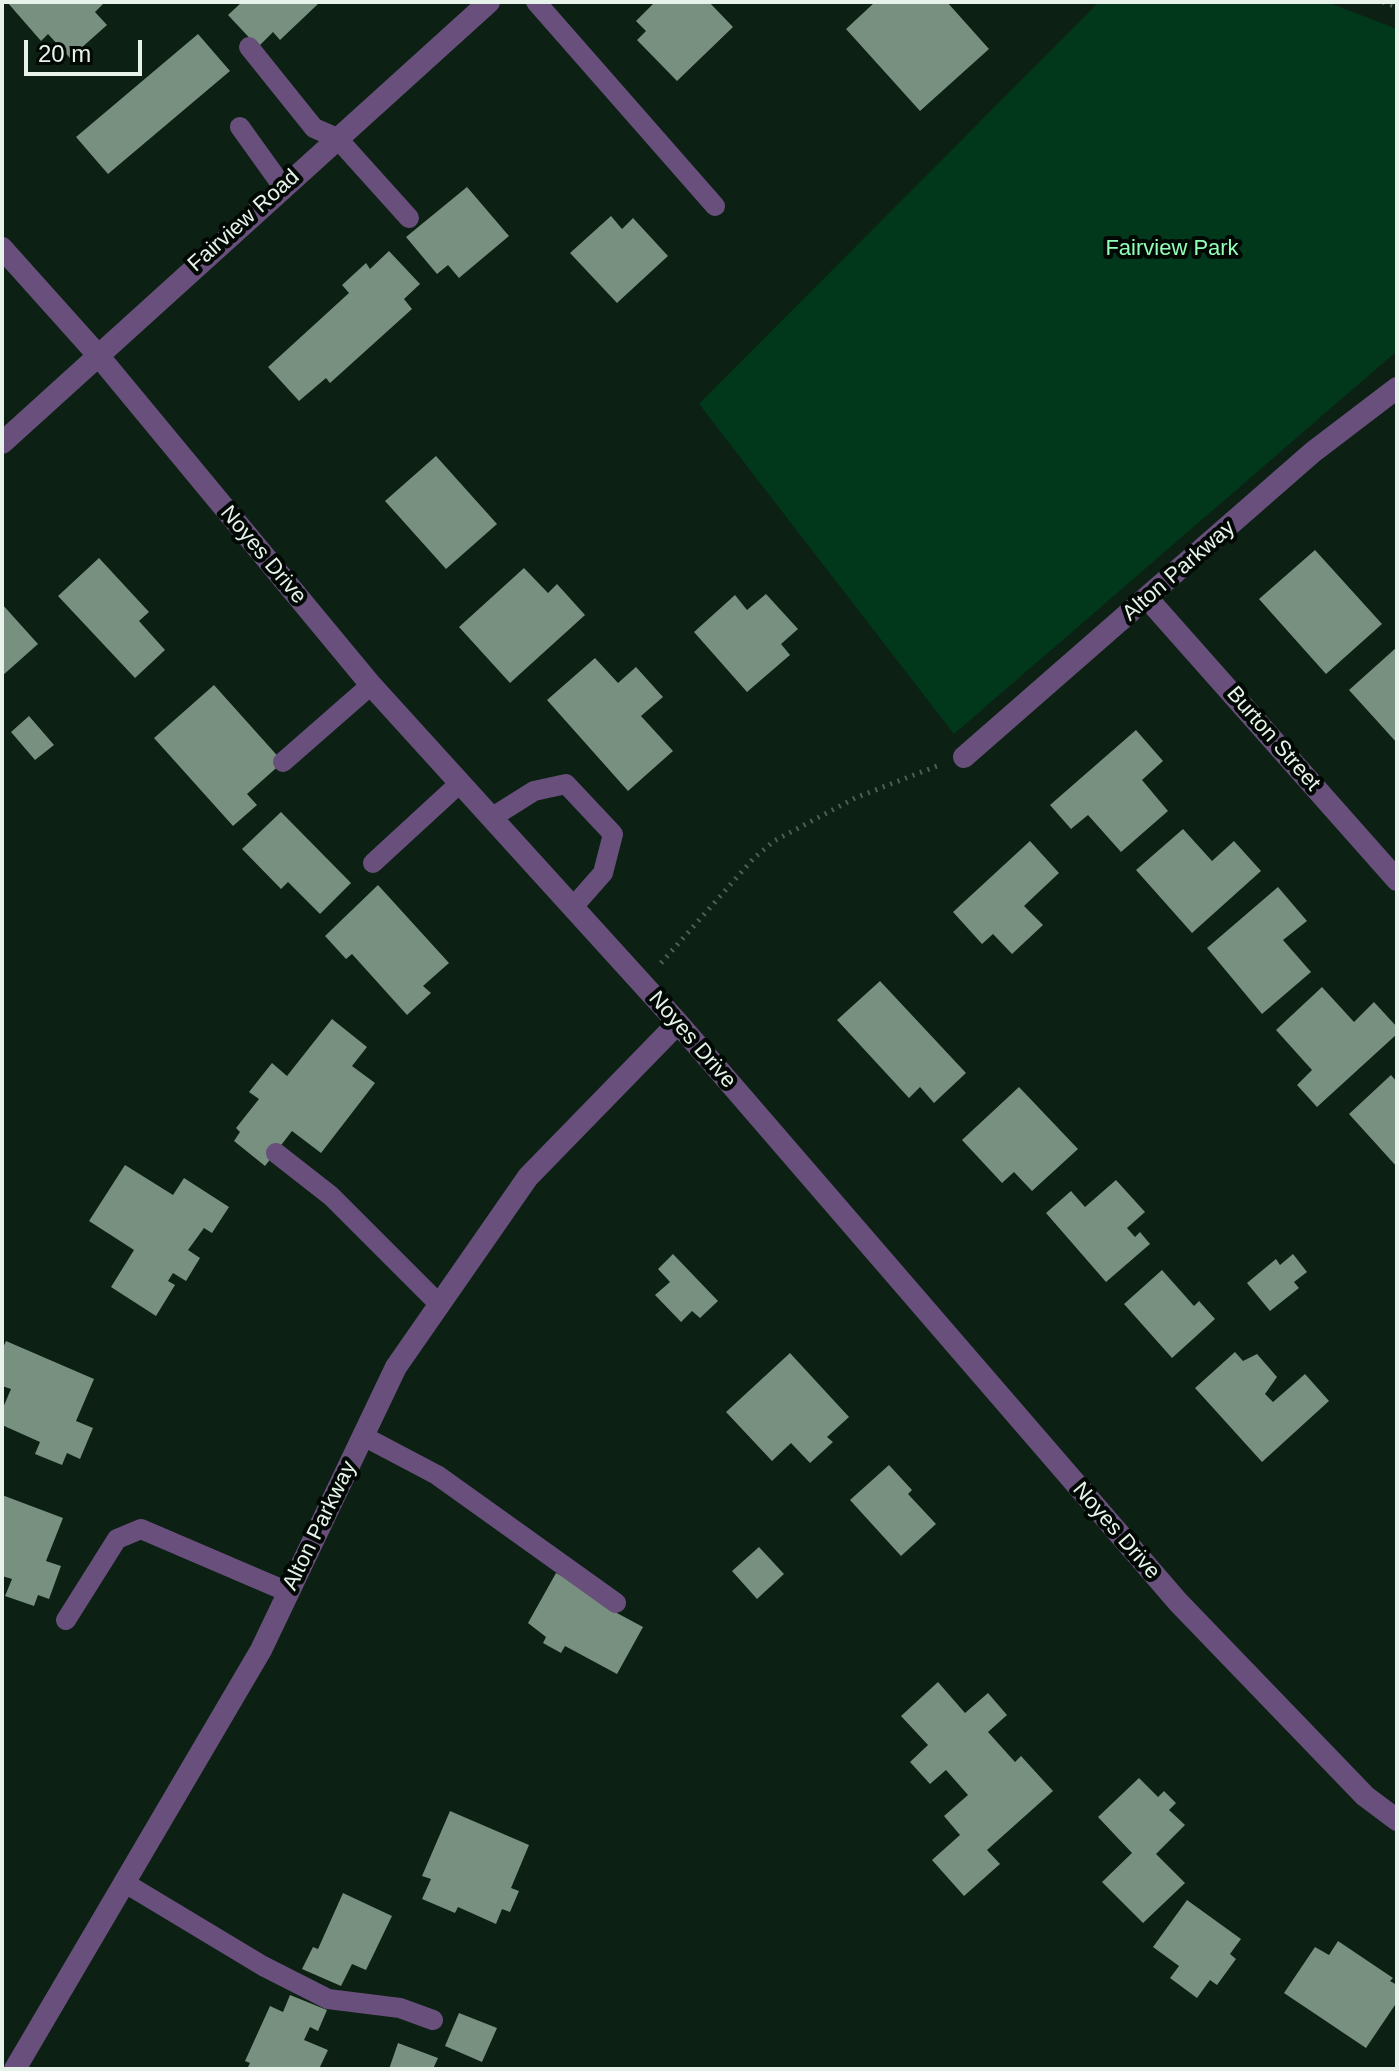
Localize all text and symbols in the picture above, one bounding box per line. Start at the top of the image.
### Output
scale bar [28,24,146,74]
text: 20 m [38,40,91,67]
street label: Fairview Road [183,164,305,278]
park label: Fairview Park [1105,236,1239,262]
street label: Noyes Drive [214,501,312,609]
street label: Alton Parkway [1117,515,1241,627]
street label: Burton Street [1221,681,1325,797]
street label: Noyes Drive [643,986,741,1094]
street label: Alton Parkway [277,1457,363,1595]
street label: Noyes Drive [1067,1477,1165,1585]

